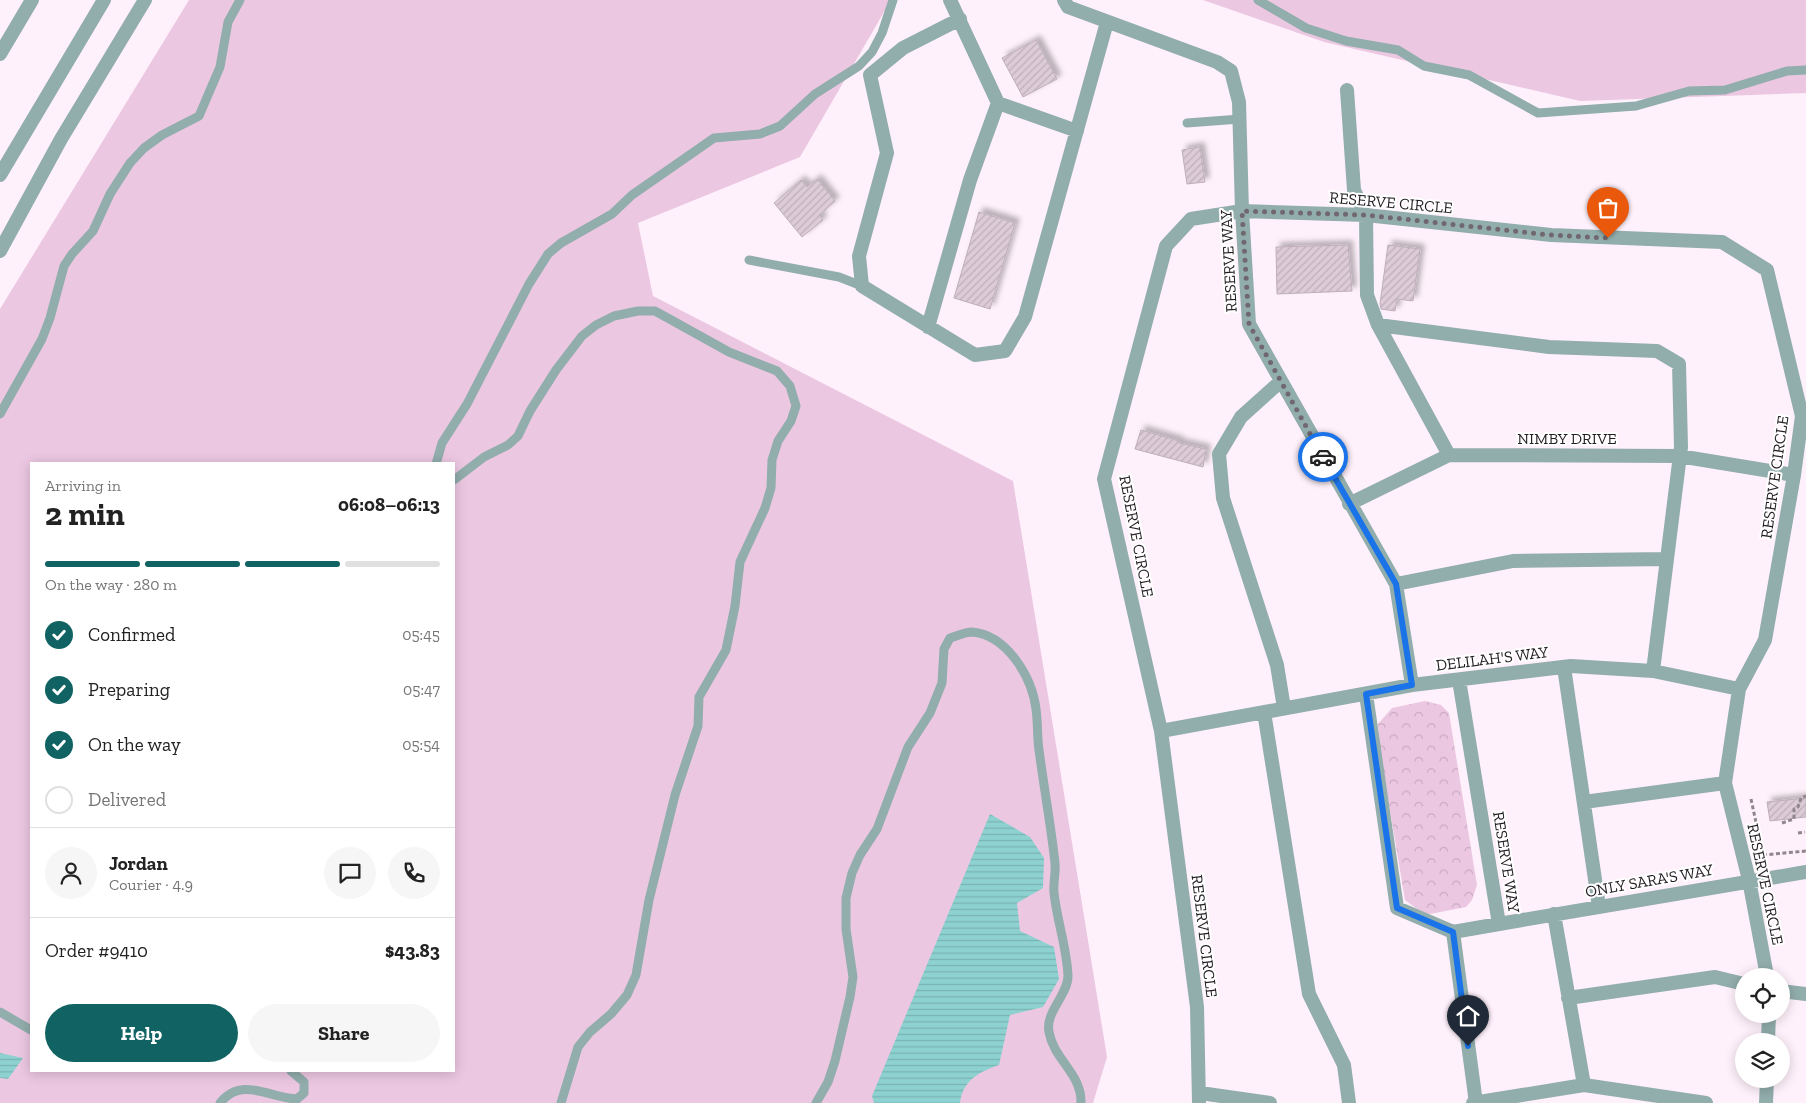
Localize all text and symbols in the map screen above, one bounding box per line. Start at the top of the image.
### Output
pin [1587,187,1629,238]
street label: RESERVE CIRCLE [1328,188,1453,217]
icon: bag [1594,194,1622,222]
street label: RESERVE WAY [1216,209,1241,313]
street label: RESERVE CIRCLE [1756,414,1793,540]
street label: NIMBY DRIVE [1517,429,1617,448]
courier [1298,432,1348,482]
icon: car [1309,443,1337,471]
street label: RESERVE CIRCLE [1115,474,1158,599]
text: Arriving in [45,476,121,495]
text: 06:08–06:13 [338,493,440,516]
text: 2 min [45,495,125,533]
text: On the way · 280 m [45,575,177,594]
icon: check [45,621,73,649]
text: Confirmed [88,623,175,646]
text: 05:45 [402,625,440,644]
street label: DELILAH'S WAY [1435,642,1550,675]
icon: check [45,676,73,704]
text: Preparing [88,678,170,701]
text: 05:47 [403,680,440,699]
icon: check [45,731,73,759]
text: On the way [88,733,181,756]
text: 05:54 [402,735,440,754]
text: Delivered [88,788,166,811]
street label: RESERVE WAY [1489,810,1524,914]
street label: RESERVE CIRCLE [1743,822,1788,947]
button: person [45,847,97,899]
button: chat [324,847,376,899]
button: phone [388,847,440,899]
text: Jordan [109,852,168,875]
street label: ONLY SARA'S WAY [1584,860,1715,901]
street label: RESERVE CIRCLE [1188,873,1221,999]
text: Courier · 4.9 [109,875,193,894]
text: Order #9410 [45,939,148,962]
text: $43.83 [385,939,440,962]
map controls [1735,968,1790,1088]
button: locate [1735,968,1790,1023]
pin [1447,995,1489,1046]
icon: home [1454,1002,1482,1030]
button: Help [45,1004,238,1062]
button: Share [248,1004,440,1062]
button: layers [1735,1033,1790,1088]

